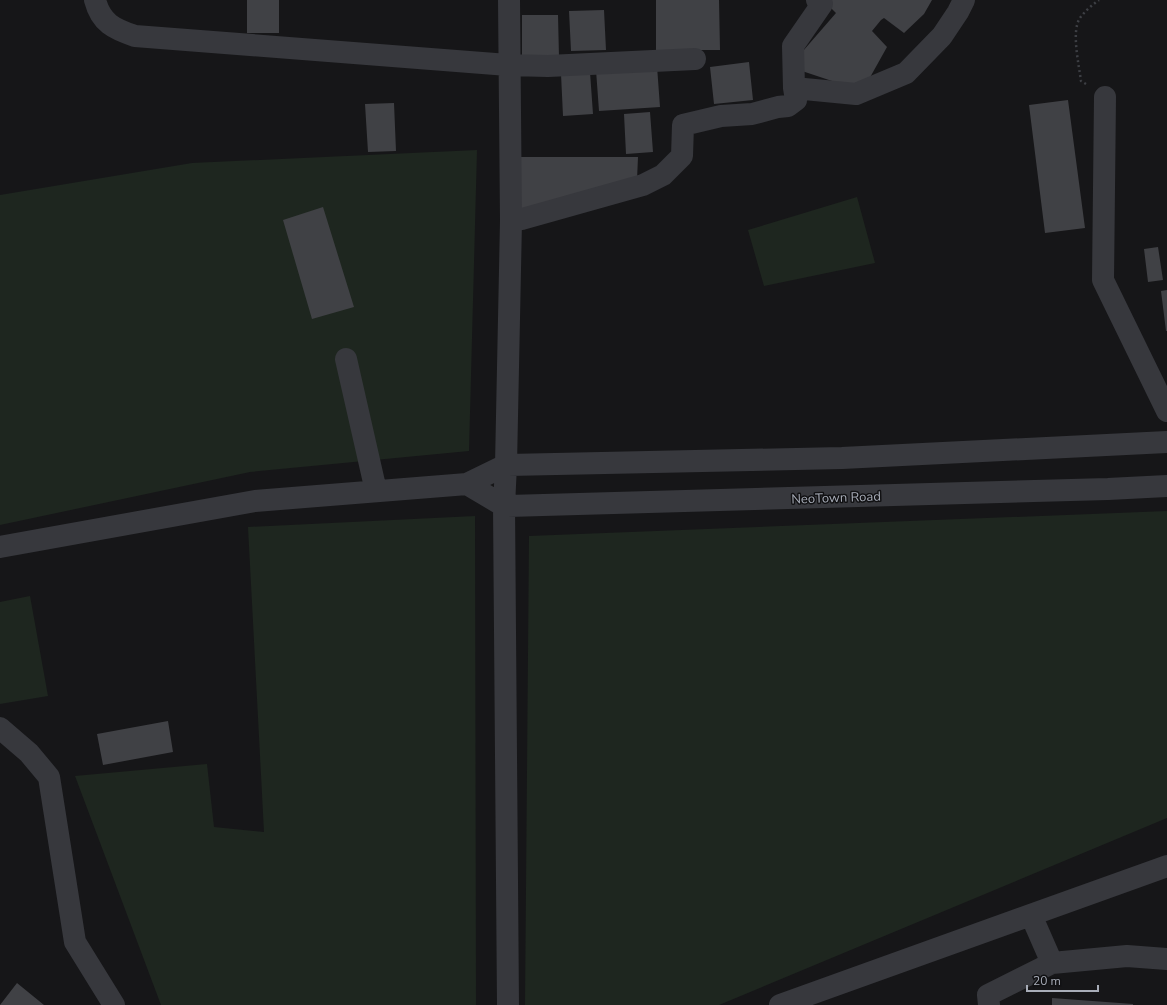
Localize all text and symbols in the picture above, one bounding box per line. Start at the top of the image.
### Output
street label: NeoTown Road [791,487,881,509]
scale bar [1027,967,1098,993]
text: 20 m [1033,973,1061,989]

